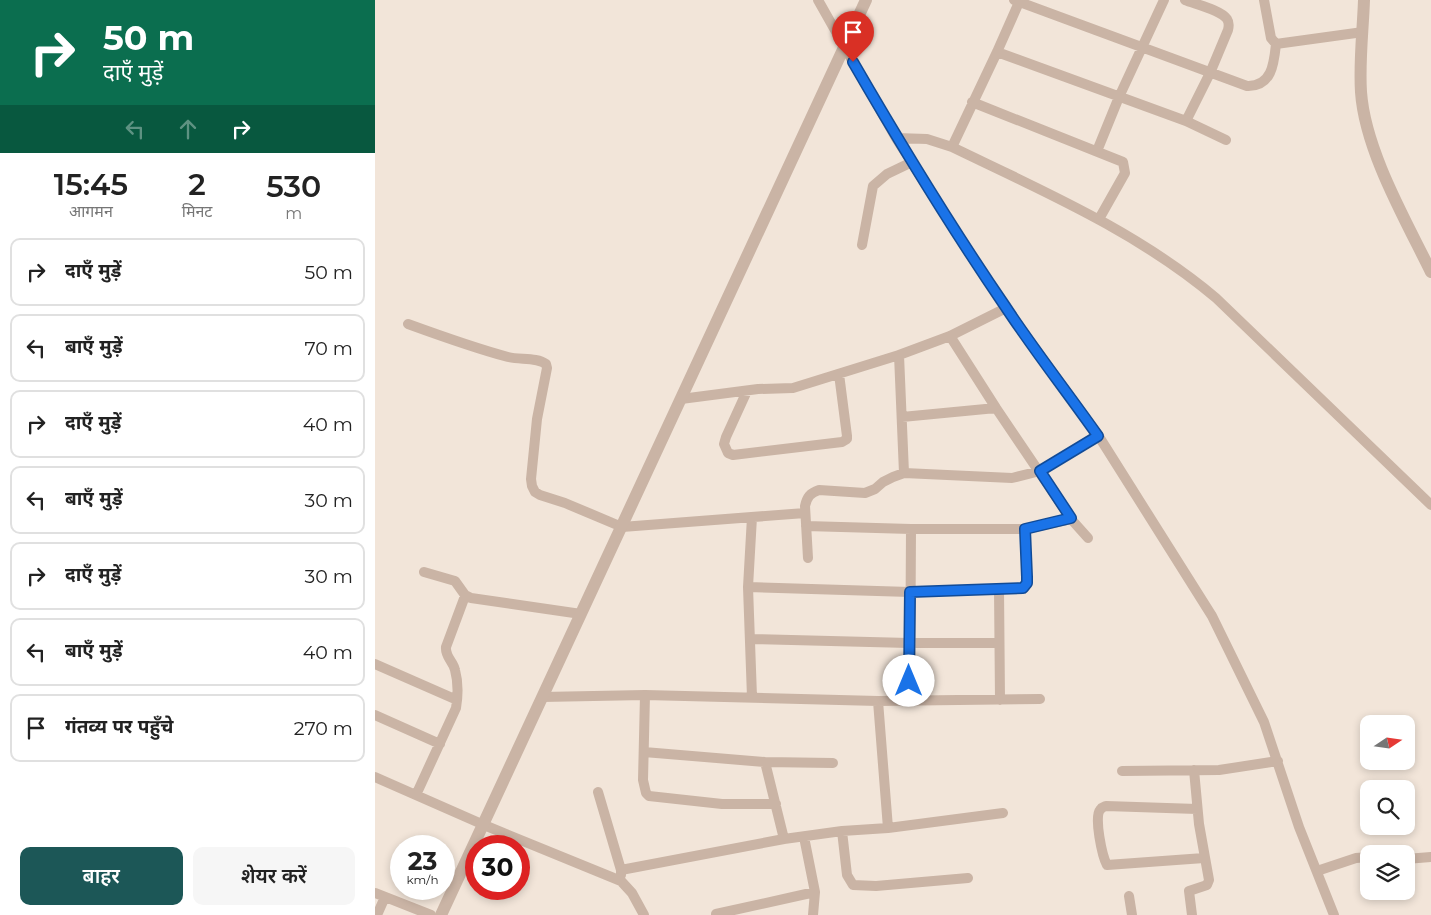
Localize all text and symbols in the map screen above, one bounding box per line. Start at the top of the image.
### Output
pin [832,11,874,62]
text: 50 m [103,16,194,59]
icon: arrive [839,18,867,46]
icon: right [20,20,85,85]
text: दाएँ मुड़ें [103,59,163,86]
icon: left [121,115,149,143]
icon: ahead [174,115,202,143]
icon: right [227,115,255,143]
text: 15:45 [54,166,128,203]
text: 2 [188,166,206,203]
text: 530 [266,168,321,205]
text: आगमन [69,202,113,221]
text: मिनट [182,202,212,221]
text: m [285,204,302,223]
icon: right [22,258,50,286]
text: दाएँ मुड़ें [65,259,121,282]
text: 50 m [305,261,353,284]
icon: left [22,334,50,362]
text: बाएँ मुड़ें [65,335,122,358]
text: 70 m [304,337,353,360]
icon: right [22,410,50,438]
text: दाएँ मुड़ें [65,411,121,434]
text: 40 m [303,413,353,436]
icon: left [22,486,50,514]
text: बाएँ मुड़ें [65,487,122,510]
text: 30 m [305,489,353,512]
icon: right [22,562,50,590]
text: दाएँ मुड़ें [65,563,121,586]
text: 30 m [305,565,353,588]
icon: left [22,638,50,666]
text: बाएँ मुड़ें [65,639,122,662]
text: 40 m [303,641,353,664]
position arrow [882,654,934,706]
icon: arrive [22,714,50,742]
text: गंतव्य पर पहुँचे [65,715,173,738]
north arrow [1360,715,1415,770]
map controls [1360,715,1415,900]
text: 270 m [294,717,353,740]
button: search [1360,780,1415,835]
speed limit sign: 30 [465,835,530,900]
button: layers [1360,845,1415,900]
text: 23 [408,846,437,876]
button: बाहर [20,847,183,905]
button: शेयर करें [193,847,355,905]
text: km/h [406,872,439,887]

